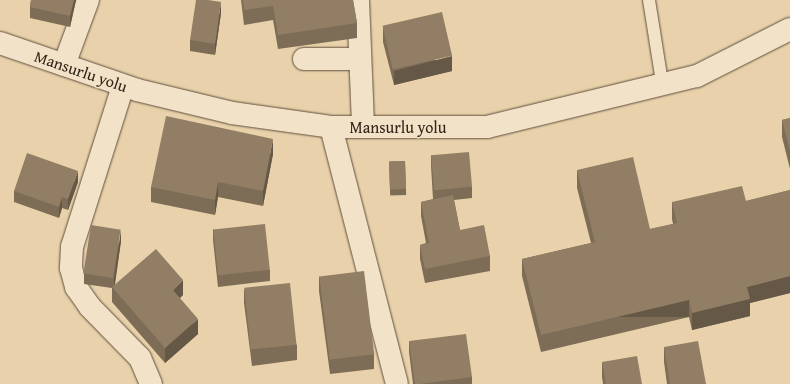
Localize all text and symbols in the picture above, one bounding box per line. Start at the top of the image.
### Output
street label: Mansurlu yolu [32,46,130,96]
street label: Mansurlu yolu [350,117,446,137]

